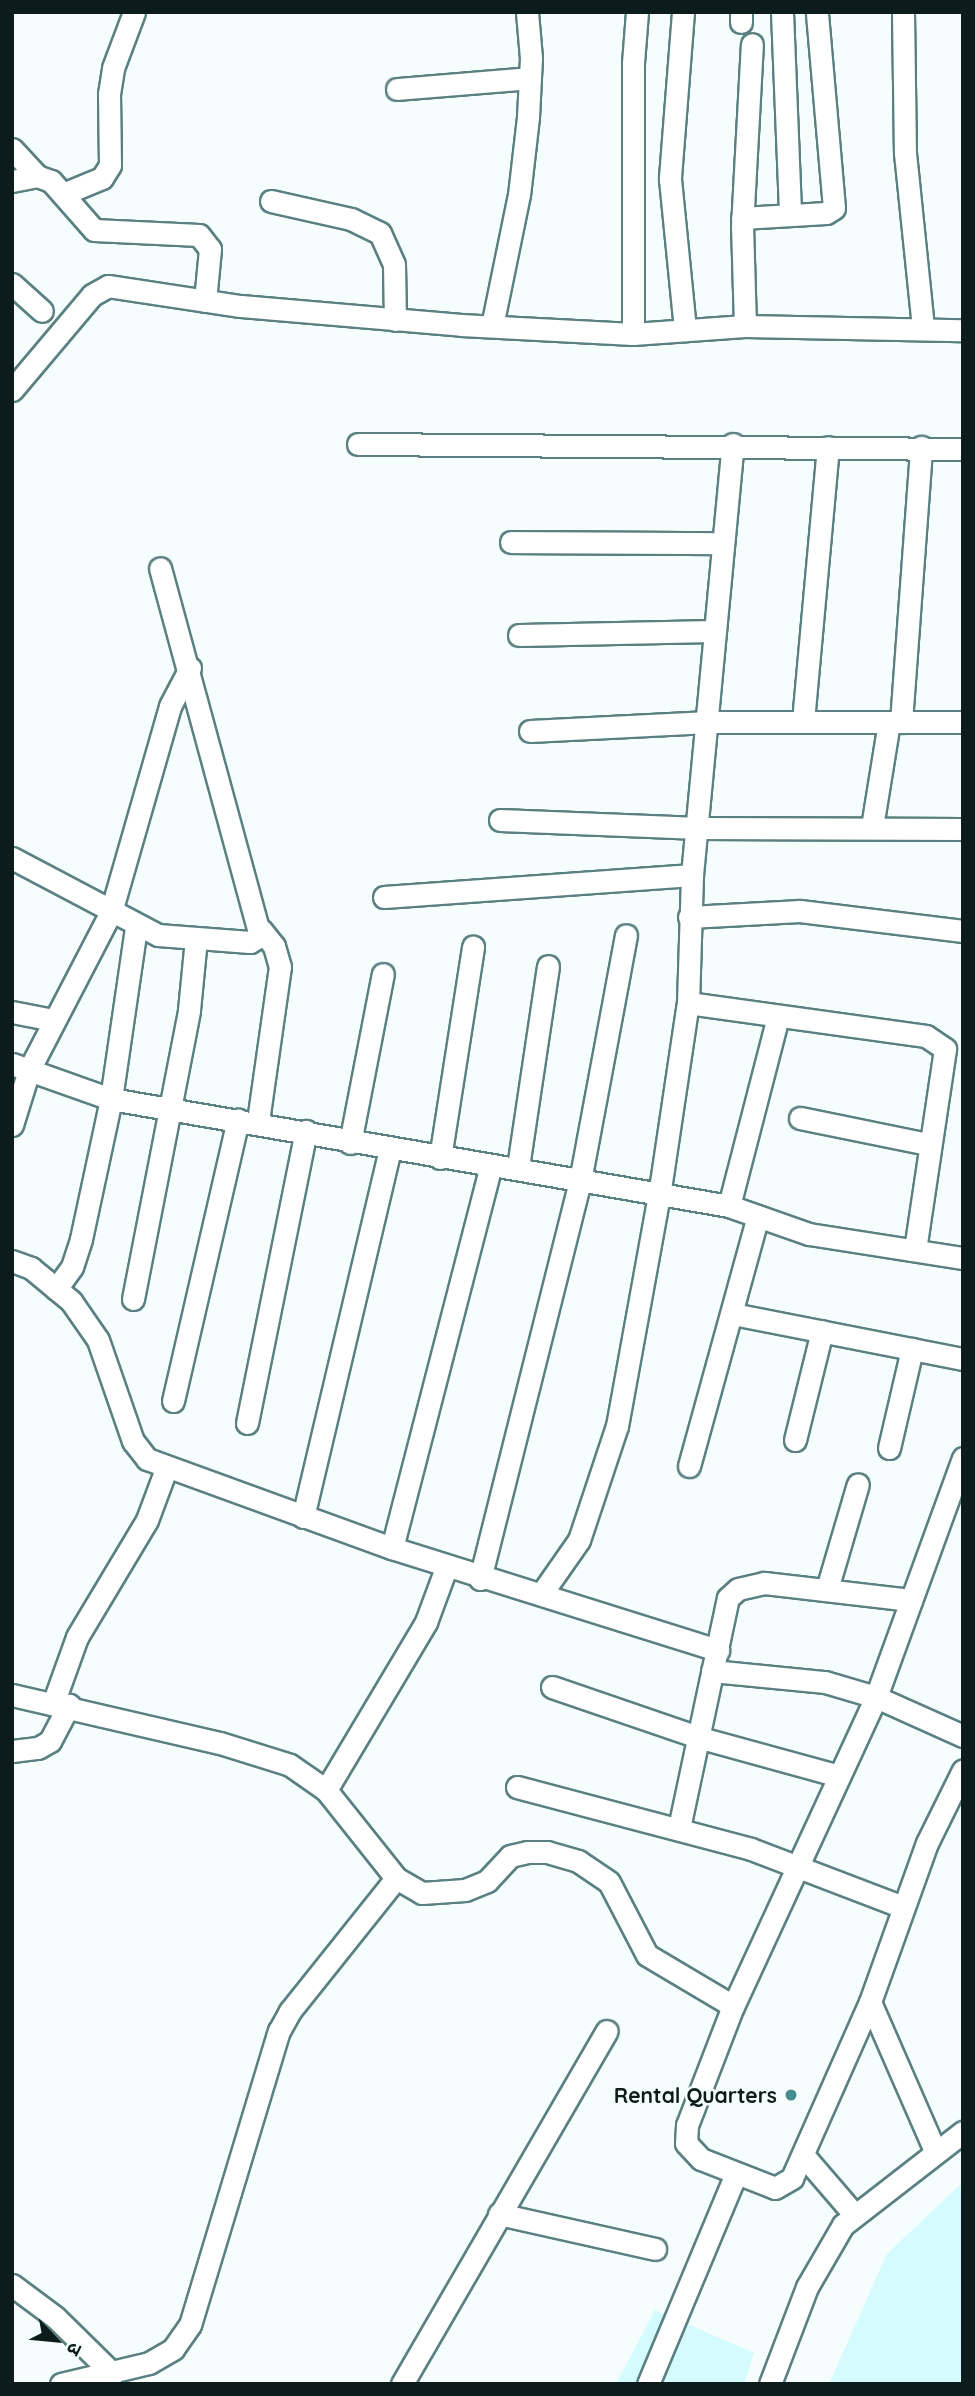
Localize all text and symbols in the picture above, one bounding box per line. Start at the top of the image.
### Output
place label: Rental Quarters [614,2082,777,2108]
marker: Rental Quarters [783,2087,799,2103]
north arrow [21,2305,91,2375]
text: उ [62,2339,88,2359]

